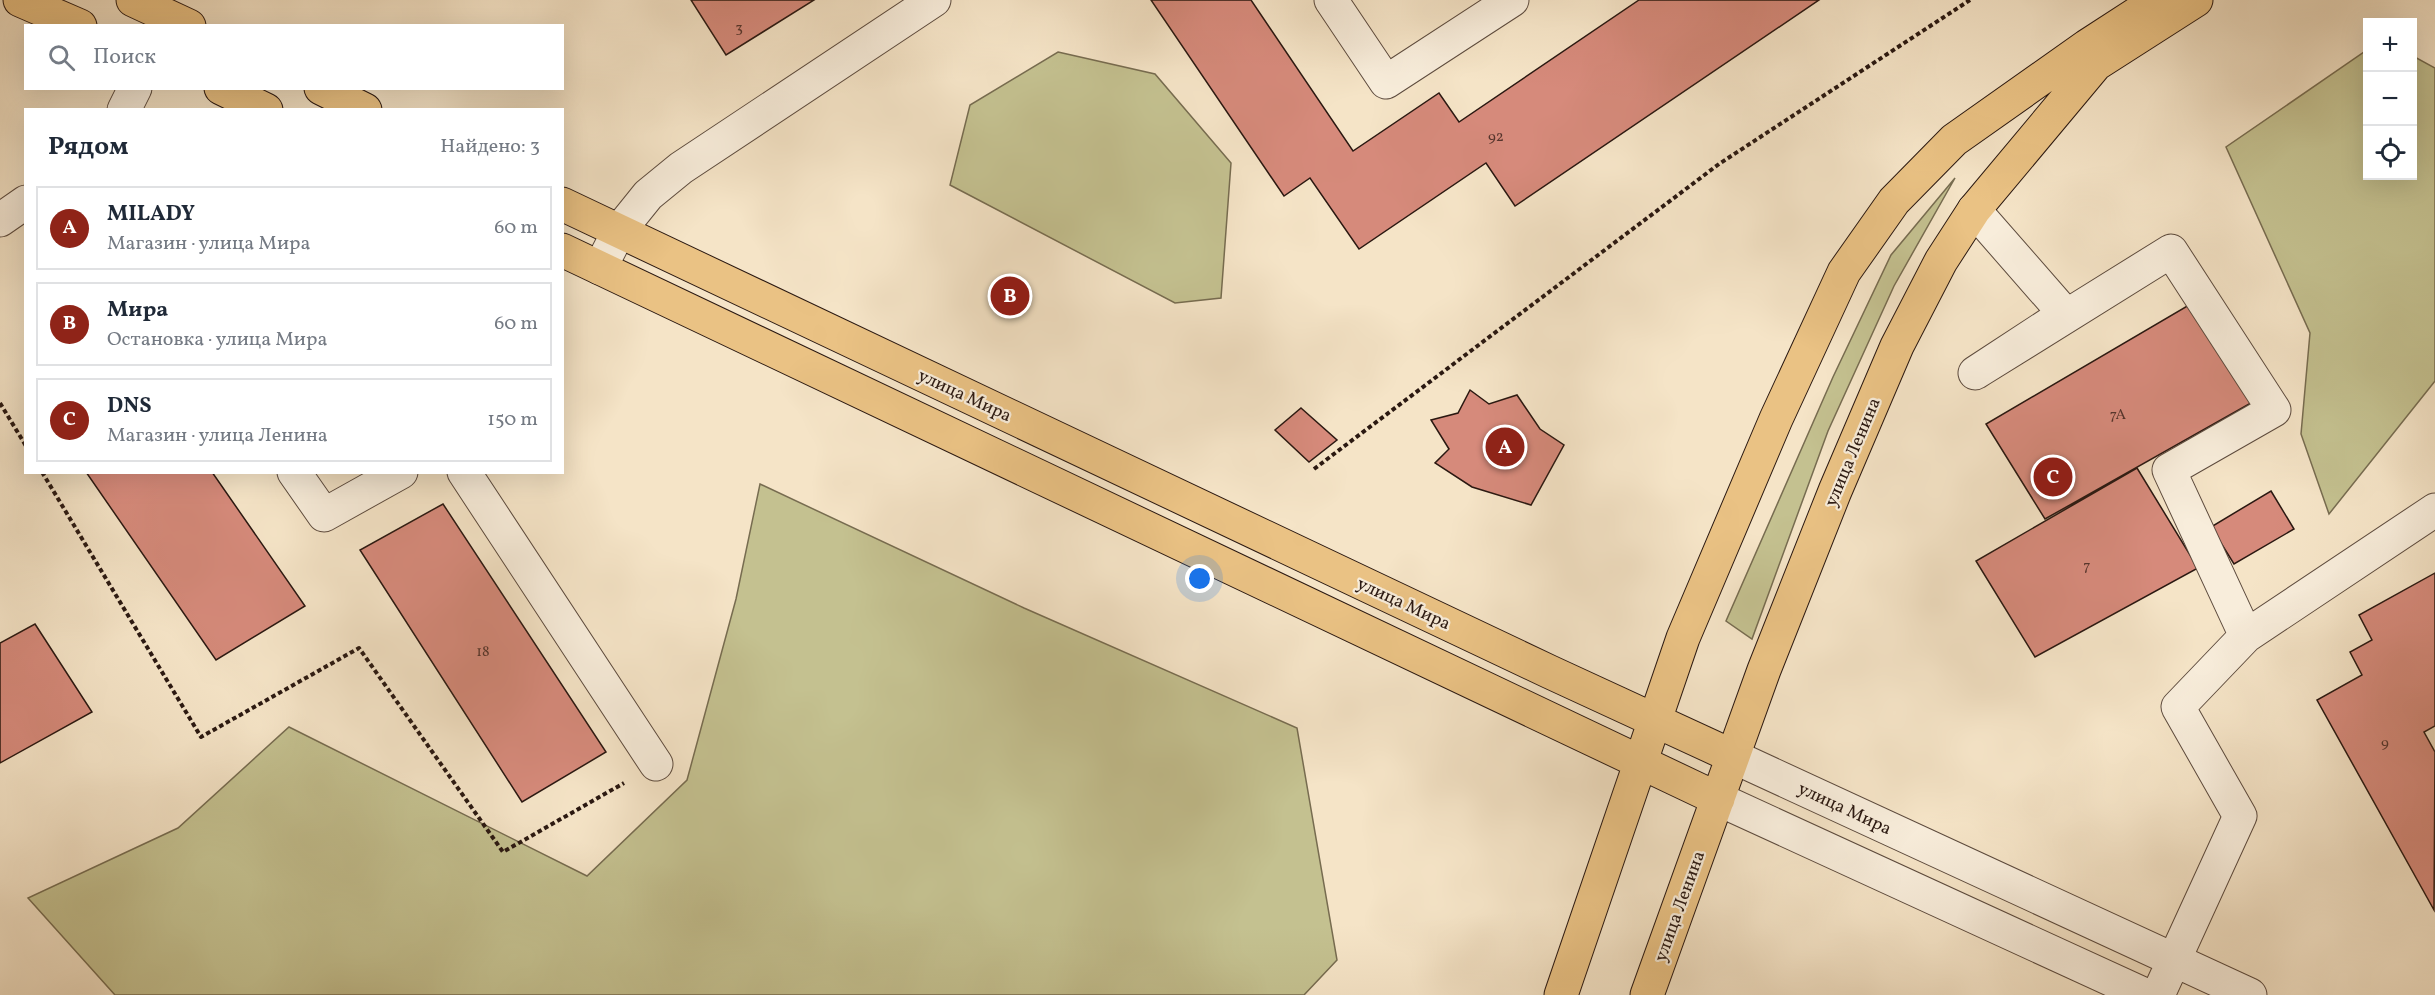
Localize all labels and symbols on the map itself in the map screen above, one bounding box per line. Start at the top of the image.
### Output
house number: 3 [735,18,743,39]
house number: 92 [1488,127,1504,148]
pin: B [990,274,1030,318]
street label: улица Мира [913,364,1015,429]
street label: улица Ленина [1819,394,1888,511]
house number: 7А [2110,405,2127,426]
pin: A [1486,424,1524,470]
pin: C [2034,454,2072,500]
house number: 7 [2083,556,2091,577]
your location [1185,564,1214,593]
street label: улица Мира [1352,572,1454,637]
house number: 18 [476,642,490,663]
house number: 9 [2381,733,2389,754]
street label: улица Мира [1793,777,1895,842]
street label: улица Ленина [1649,848,1712,965]

